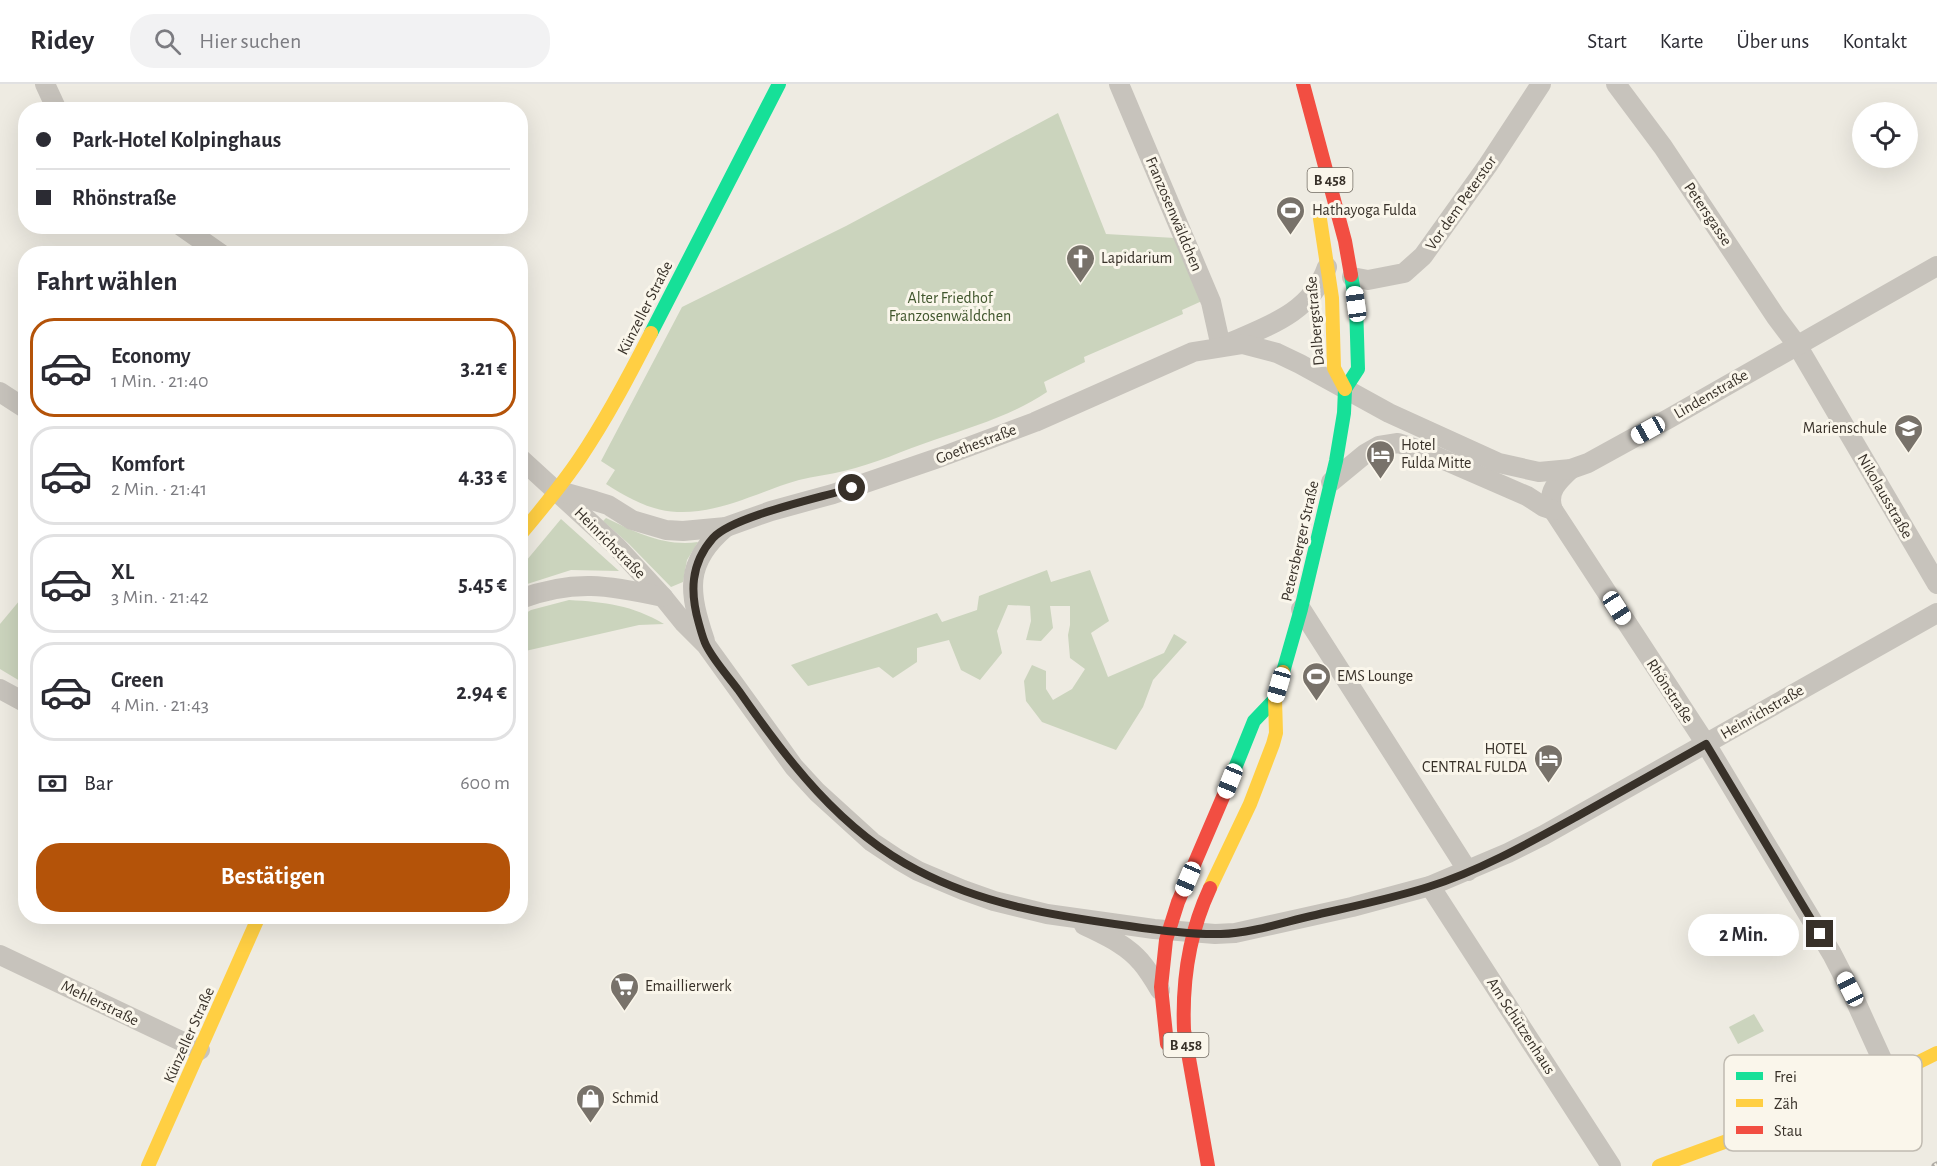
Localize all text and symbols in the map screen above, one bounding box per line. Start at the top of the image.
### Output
search box [130,14,550,68]
icon: search [151,25,184,58]
text: Ridey [30,27,94,55]
text: Hier suchen [199,30,301,52]
text: Start [1587,31,1627,52]
text: Karte [1660,31,1703,52]
text: Über uns [1736,31,1809,52]
text: Kontakt [1842,31,1907,52]
map controls [1852,102,1918,168]
button: locate [1852,102,1918,168]
text: Park-Hotel Kolpinghaus [72,129,281,151]
street label: Vor dem Peterstor [1423,152,1500,253]
street label: Franzosenwäldchen [1143,154,1205,274]
road number: B 458 [1308,168,1352,192]
street label: Petersgasse [1681,179,1735,249]
text: Rhönstraße [72,187,176,209]
sports icon: Hathayoga Fulda [1275,194,1307,236]
place label: Hathayoga Fulda [1312,202,1417,219]
church icon: Lapidarium [1064,242,1096,284]
place label: Lapidarium [1101,250,1172,266]
street label: Künzeller Straße [615,259,675,357]
text: Fahrt wählen [36,268,178,295]
street label: Dalbergstraße [1303,276,1327,366]
car [1345,285,1367,323]
park label: Alter Friedhof Franzosenwäldchen [889,290,1011,324]
icon: car [39,341,93,395]
text: Economy [111,345,191,367]
text: 3.21 € [461,357,507,379]
street label: Lindenstraße [1671,366,1751,422]
text: 1 Min. · 21:40 [111,371,209,391]
school or university icon: Marienschule [1892,412,1924,454]
car [1628,413,1668,447]
place label: Marienschule [1803,420,1887,436]
street label: Goethestraße [933,421,1019,467]
place label: Hotel Fulda Mitte [1401,437,1471,471]
hotel icon: Hotel Fulda Mitte [1364,438,1396,480]
icon: car [39,449,93,503]
street label: Nikolausstraße [1854,451,1916,541]
text: Komfort [111,453,185,475]
text: 4.33 € [458,465,507,487]
route start [838,474,865,501]
text: 2 Min. · 21:41 [111,479,207,499]
street label: Petersberger Straße [1278,479,1322,603]
street label: Heinrichstraße [571,504,649,582]
icon: car [39,557,93,611]
text: XL [111,561,134,583]
text: 5.45 € [458,573,507,595]
text: 3 Min. · 21:42 [111,587,209,607]
car [1600,588,1634,628]
street label: Rhönstraße [1644,656,1696,726]
sports icon: EMS Lounge [1300,660,1332,702]
icon: car [39,665,93,719]
car [1265,665,1293,705]
place label: EMS Lounge [1337,668,1413,684]
text: Green [111,669,164,691]
text: 2.94 € [456,681,507,703]
street label: Heinrichstraße [1718,682,1806,742]
text: 4 Min. · 21:43 [111,695,209,715]
place label: HOTEL CENTRAL FULDA [1422,741,1527,775]
hotel icon: HOTEL CENTRAL FULDA [1532,742,1564,784]
car [1215,761,1245,801]
icon: cash [36,767,69,800]
text: Bar [84,772,113,794]
text: 600 m [460,773,510,793]
button: Bestätigen [36,843,510,912]
car [1173,859,1203,899]
callout: 2 Min. [1688,913,1799,955]
route end [1806,920,1833,947]
text: 2 Min. [1719,925,1768,945]
car [1834,969,1866,1009]
supermarket icon: Emaillierwerk [608,970,640,1012]
street label: Am Schützenhaus [1484,975,1558,1077]
street label: Mehlerstraße [59,977,141,1029]
place label: Emaillierwerk [645,978,732,994]
street label: Künzeller Straße [161,985,217,1085]
road number: B 458 [1164,1033,1208,1057]
legend [1724,1055,1922,1151]
text: Frei [1774,1069,1797,1085]
shop icon: Schmid [575,1082,607,1124]
place label: Schmid [612,1090,659,1106]
text: Zäh [1774,1096,1798,1112]
text: Stau [1774,1123,1802,1139]

